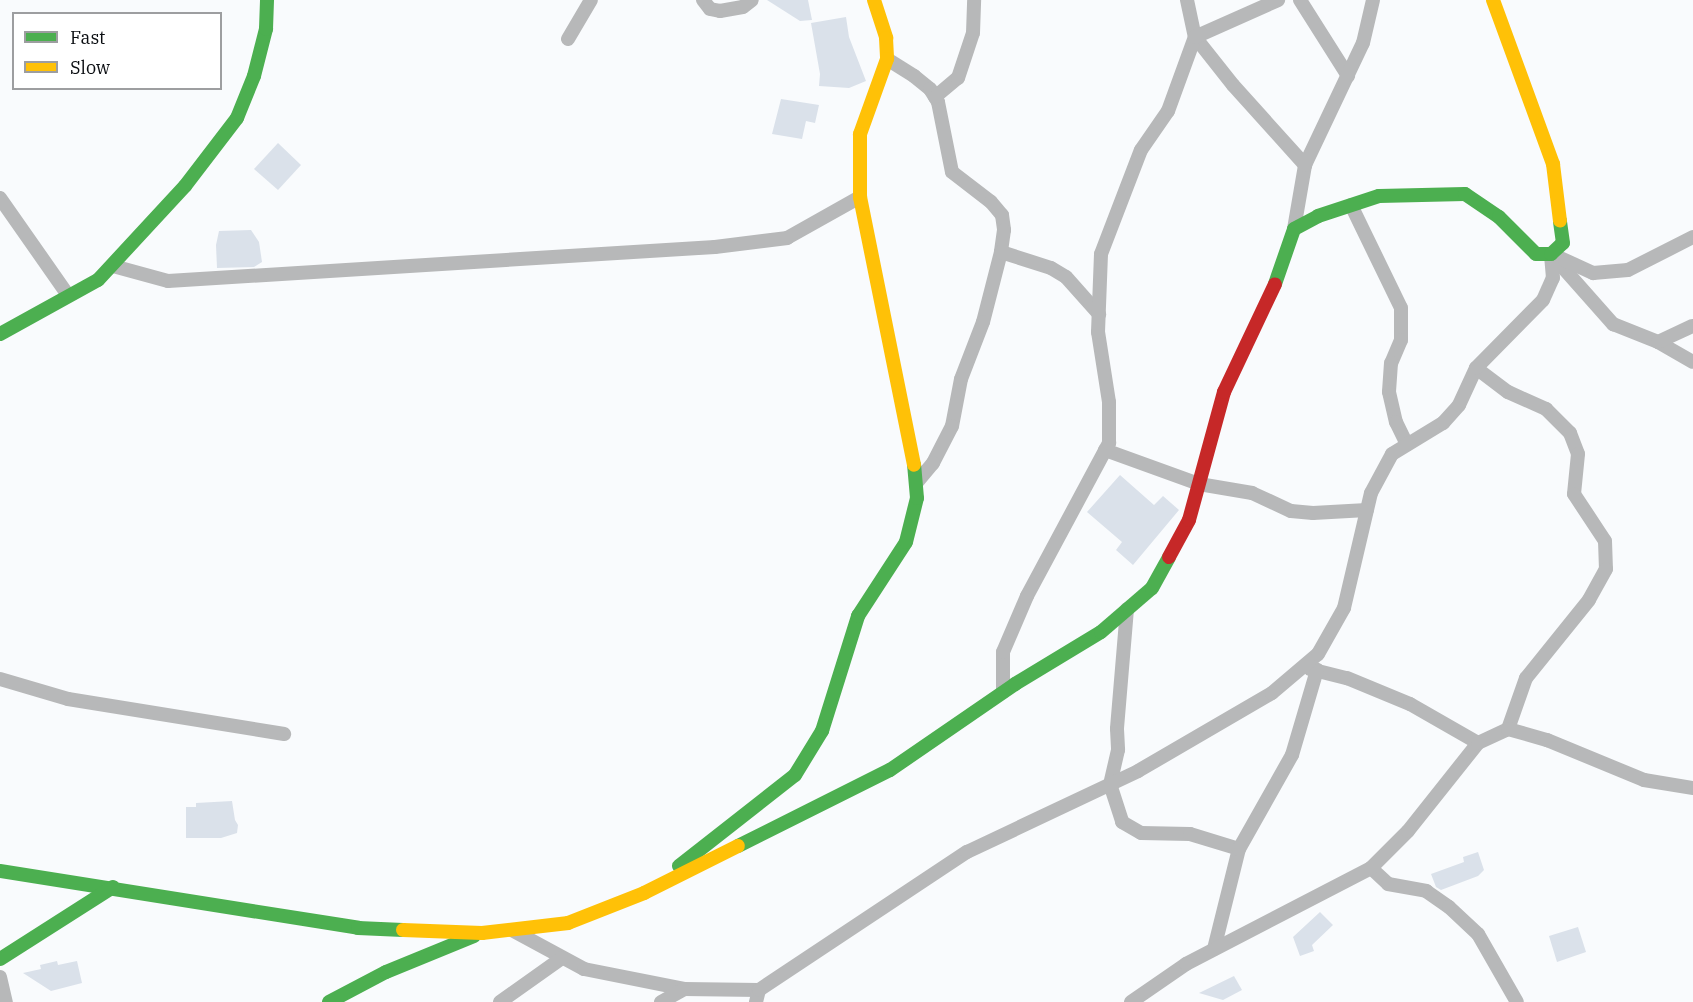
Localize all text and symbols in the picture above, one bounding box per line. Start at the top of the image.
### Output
legend [12,12,222,90]
text: Fast [70,26,105,49]
text: Slow [70,56,110,79]

